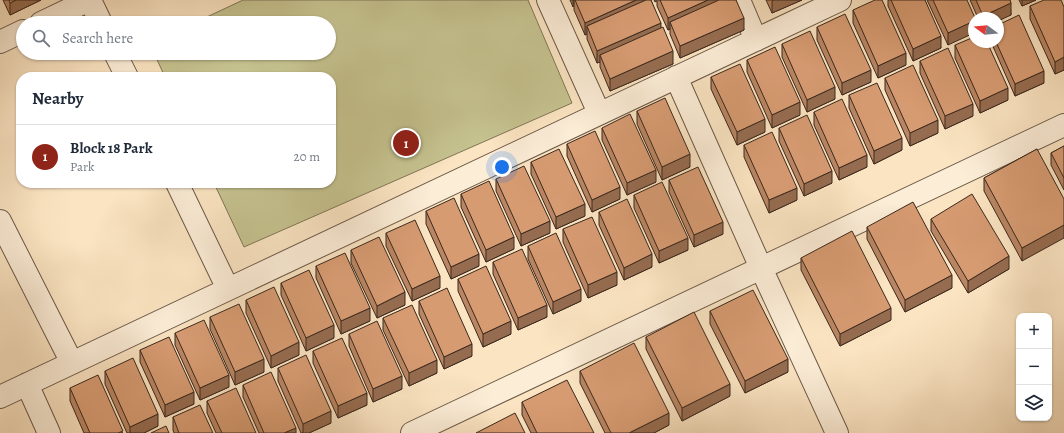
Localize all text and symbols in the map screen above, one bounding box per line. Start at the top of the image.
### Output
north arrow [968,12,1004,48]
search box [16,16,336,60]
icon: search [30,27,52,49]
text: Search here [62,28,133,48]
text: Nearby [32,87,83,110]
pin: 1 [393,128,419,158]
text: Block 18 Park [70,138,152,158]
text: 1 [43,148,47,165]
text: 20 m [294,148,320,165]
your location [492,157,512,177]
text: Park [70,158,94,175]
map controls [1016,313,1052,421]
button: + [1016,313,1052,349]
button: − [1016,349,1052,385]
button: layers [1016,385,1052,421]

